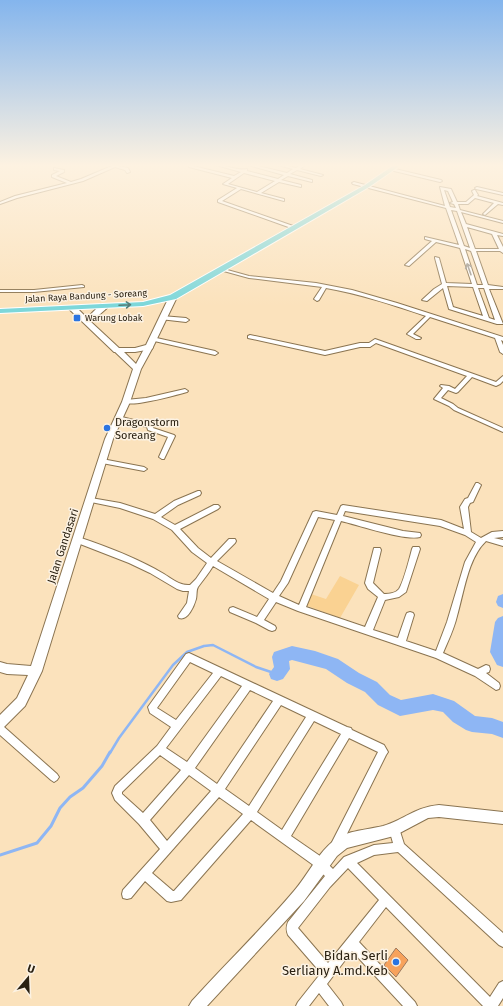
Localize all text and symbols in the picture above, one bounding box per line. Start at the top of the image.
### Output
one-way arrow [465,263,472,276]
street label: Jalan Raya Bandung - Soreang [25,288,148,304]
one-way arrow [118,302,131,309]
marker: Warung Lobak [72,313,82,323]
place label: Warung Lobak [85,313,143,323]
place label: Dragonstorm Soreang [115,416,179,442]
marker: Dragonstorm Soreang [102,423,112,433]
street label: Jalan Gandasari [45,507,81,585]
place label: Bidan Serli Serliany A.md.Keb [282,948,388,978]
marker: Bidan Serli Serliany A.md.Keb [391,957,401,967]
north arrow [8,958,48,998]
text: U [26,962,37,976]

